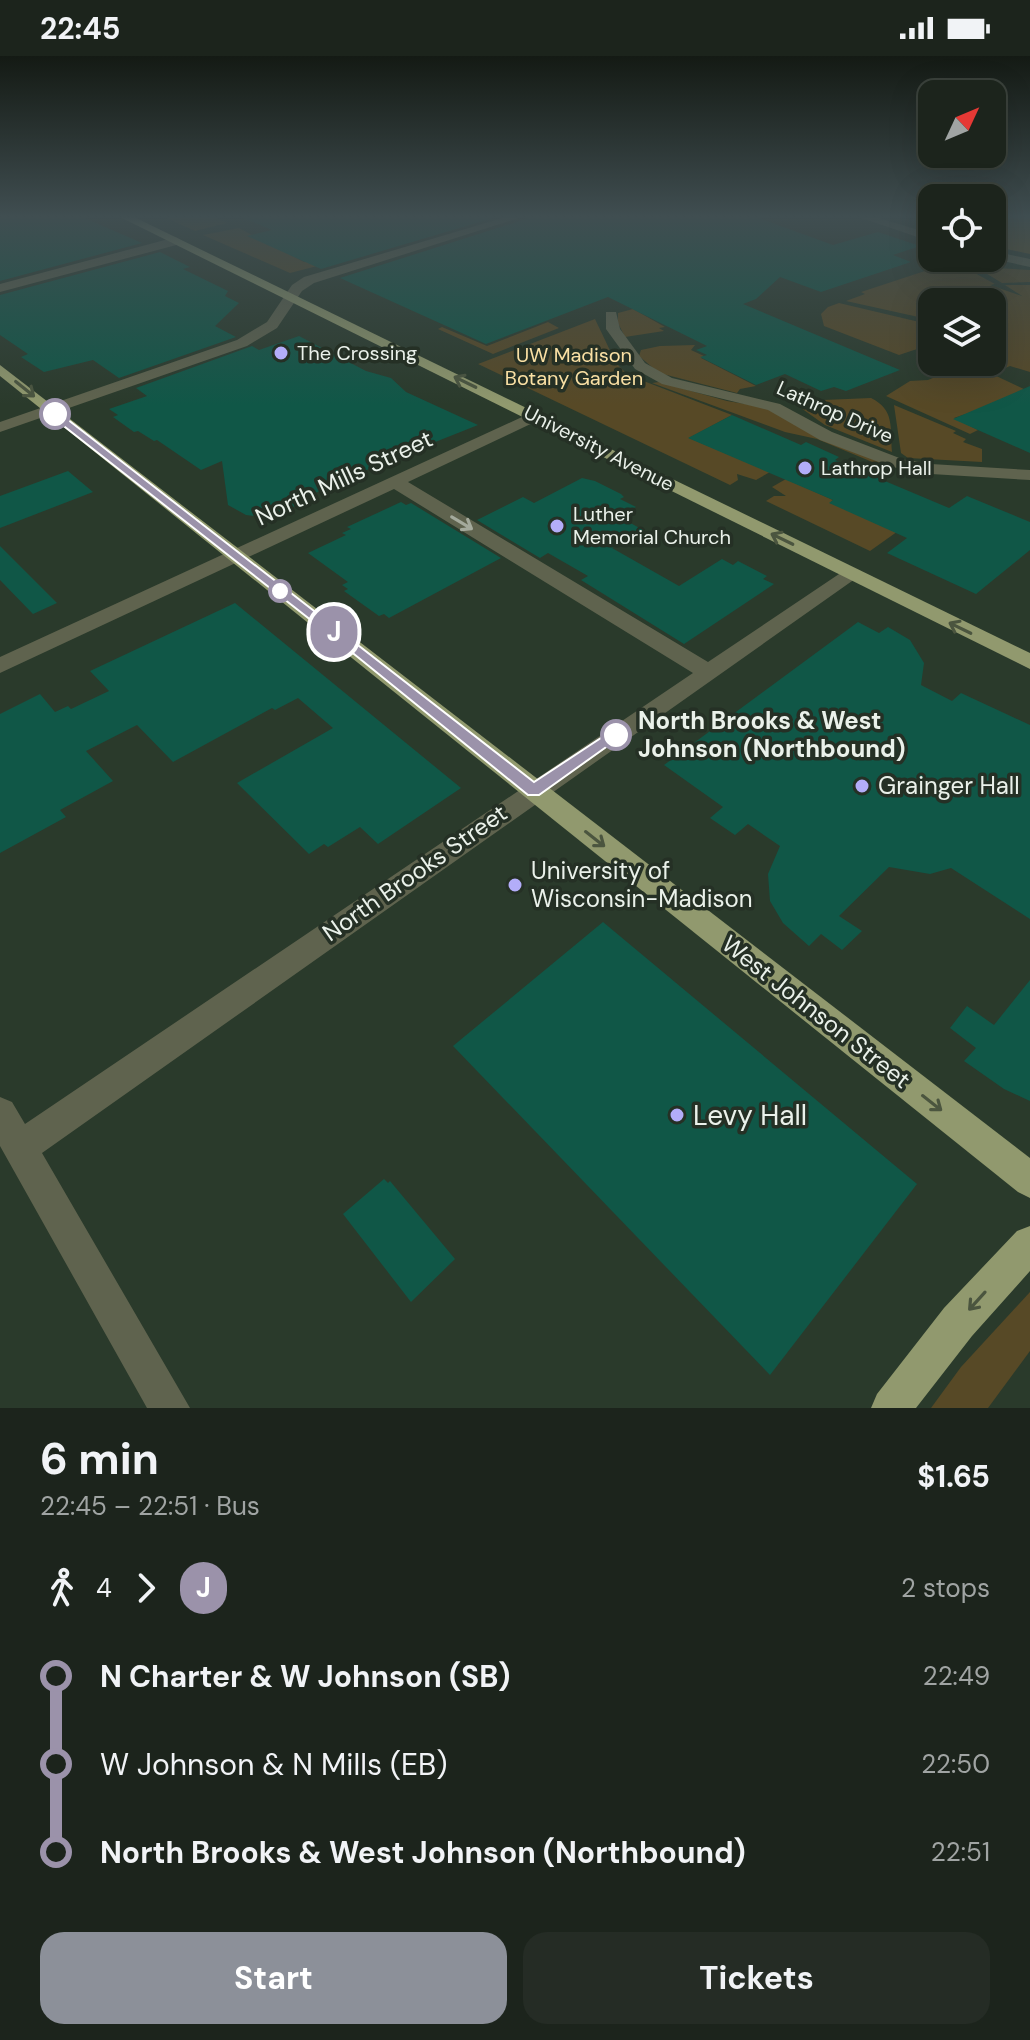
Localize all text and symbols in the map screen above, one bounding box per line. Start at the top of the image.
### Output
text: 22:45 [40,9,120,48]
north arrow [918,80,1006,168]
map controls [918,80,1006,376]
button: locate [918,184,1006,272]
button: layers [918,288,1006,376]
place label: The Crossing [297,340,417,366]
park label: UW Madison Botany Garden [505,342,643,391]
marker: The Crossing [272,344,290,362]
one-way arrow [453,374,477,389]
street label: Lathrop Drive [773,375,897,449]
one-way arrow [14,380,35,398]
unlabelled marker [40,399,70,429]
street label: University Avenue [519,399,679,497]
street label: North Mills Street [250,423,438,532]
place label: Lathrop Hall [821,455,932,481]
marker: Lathrop Hall [796,459,814,477]
place label: Luther Memorial Church [573,501,731,550]
one-way arrow [450,515,473,531]
marker: Luther Memorial Church [548,517,566,535]
one-way arrow [770,531,794,546]
unlabelled marker [269,580,291,602]
line badge: J [308,606,360,658]
text: J [326,613,342,650]
one-way arrow [949,619,973,635]
place label: North Brooks & West Johnson (Northbound) [638,705,905,764]
marker: North Brooks & West Johnson (Northbound) [601,720,631,750]
place label: Grainger Hall [878,770,1020,801]
marker: Grainger Hall [853,777,871,795]
street label: North Brooks Street [316,797,513,948]
one-way arrow [584,830,605,847]
place label: University of Wisconsin-Madison [531,855,752,914]
marker: University of Wisconsin-Madison [506,876,524,894]
street label: West Johnson Street [716,928,917,1095]
one-way arrow [921,1094,942,1112]
place label: Levy Hall [693,1097,807,1134]
marker: Levy Hall [668,1106,686,1124]
one-way arrow [969,1291,987,1311]
text: 6 min [40,1430,159,1488]
text: $1.65 [917,1457,990,1496]
text: 22:45 – 22:51 · Bus [40,1489,260,1523]
icon: walk [40,1566,84,1610]
icon: forward [124,1566,168,1610]
text: J [196,1569,211,1606]
text: 4 [96,1571,112,1605]
text: 2 stops [901,1571,990,1605]
text: N Charter & W Johnson (SB) [100,1657,510,1696]
text: 22:49 [923,1659,990,1693]
text: W Johnson & N Mills (EB) [100,1745,447,1784]
text: 22:50 [921,1747,990,1781]
text: North Brooks & West Johnson (Northbound) [100,1833,746,1872]
text: 22:51 [931,1835,990,1869]
button: Start [40,1932,507,2024]
button: Tickets [523,1932,990,2024]

